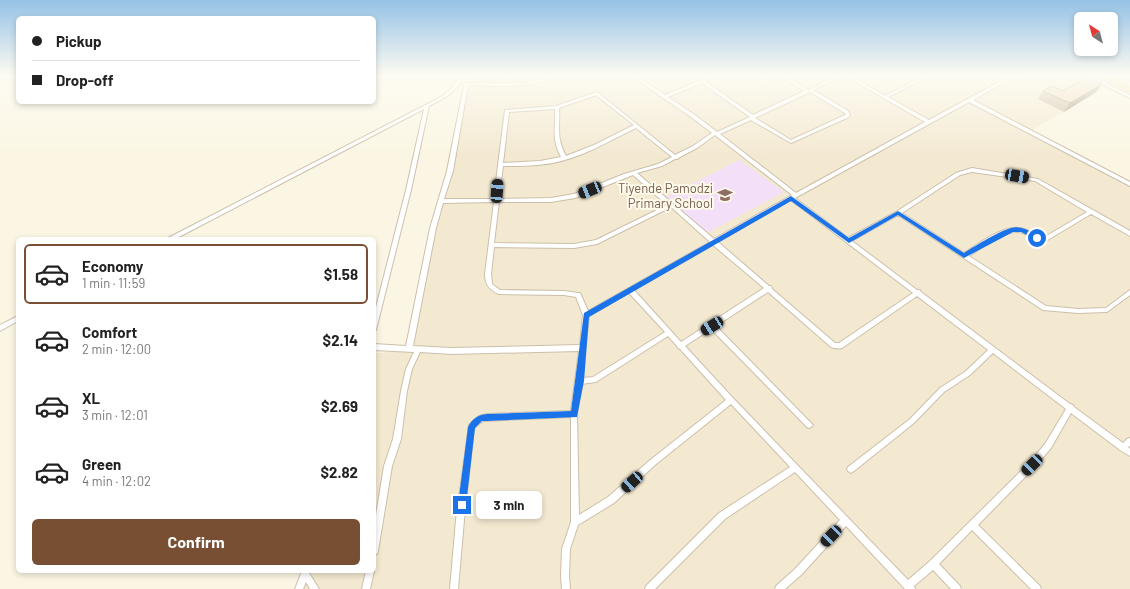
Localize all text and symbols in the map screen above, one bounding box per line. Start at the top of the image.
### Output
north arrow [1074,12,1118,56]
map controls [1074,12,1118,56]
text: Pickup [56,32,102,50]
text: Drop-off [56,71,114,89]
car [1004,168,1030,184]
car [490,179,504,203]
car [577,180,603,200]
place label: Tiyende Pamodzi Primary School [618,180,713,211]
school or university icon: Tiyende Pamodzi Primary School [716,186,734,204]
route start [1028,229,1046,247]
icon: car [34,256,70,292]
text: Economy [82,257,143,275]
text: $1.58 [324,265,358,283]
text: 1 min · 11:59 [82,275,145,291]
car [699,315,725,337]
icon: car [34,322,70,358]
text: Comfort [82,323,137,341]
text: $2.14 [323,331,358,349]
text: 2 min · 12:00 [82,341,151,357]
icon: car [34,388,70,424]
text: XL [82,389,100,407]
text: $2.69 [321,397,358,415]
text: 3 min · 12:01 [82,407,148,423]
car [1019,452,1045,478]
icon: car [34,454,70,490]
text: Green [82,455,121,473]
text: $2.82 [320,463,358,481]
car [619,470,645,494]
text: 4 min · 12:02 [82,473,151,489]
callout: 3 min [476,491,542,519]
route end [453,496,471,514]
text: 3 min [494,497,524,513]
button: Confirm [32,519,360,565]
car [818,523,844,549]

